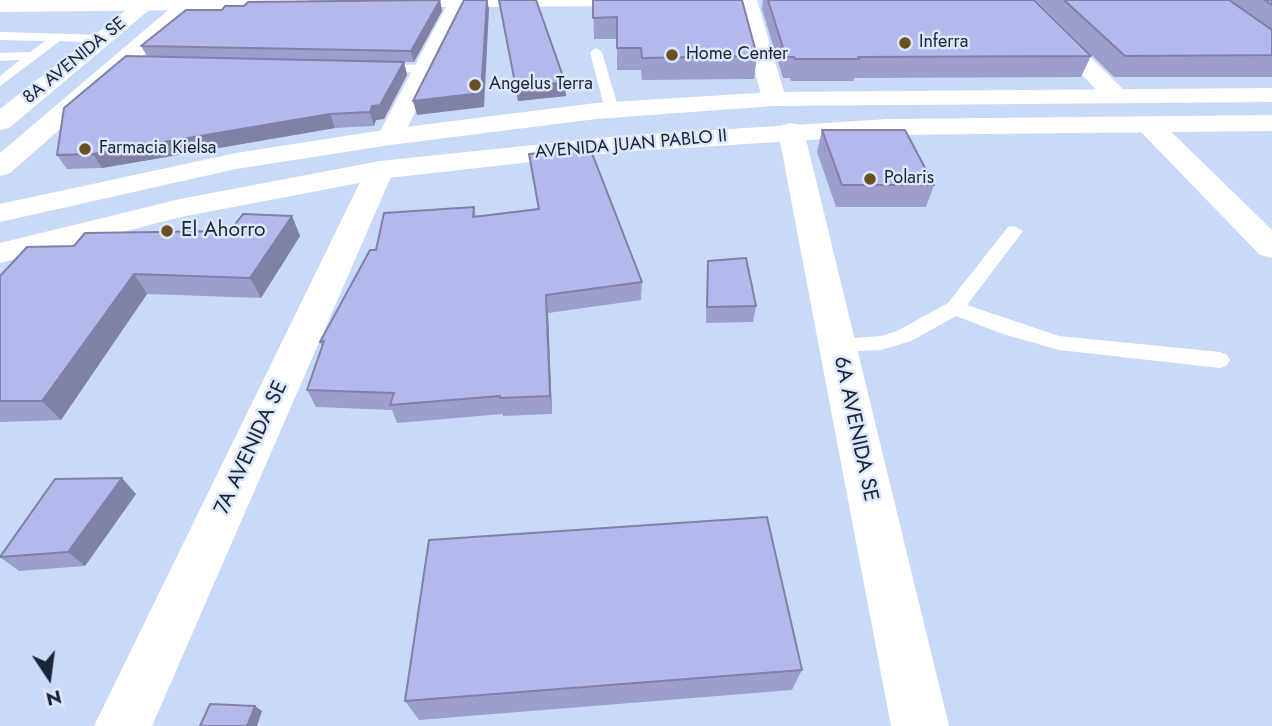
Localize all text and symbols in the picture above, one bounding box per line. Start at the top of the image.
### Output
street label: 8A AVENIDA SE [19,13,131,109]
place label: Inferra [919,32,968,54]
marker: Inferra [897,35,913,51]
place label: Home Center [686,44,788,66]
marker: Home Center [664,47,680,63]
place label: Angelus Terra [489,74,593,96]
marker: Angelus Terra [467,77,483,93]
street label: AVENIDA JUAN PABLO II [534,126,728,164]
place label: Farmacia Kielsa [99,138,217,160]
marker: Farmacia Kielsa [77,141,93,157]
place label: Polaris [884,168,934,190]
marker: Polaris [862,171,878,187]
place label: El Ahorro [181,218,266,244]
marker: El Ahorro [159,223,175,239]
street label: 6A AVENIDA SE [827,354,883,504]
street label: 7A AVENIDA SE [210,377,294,519]
north arrow [14,642,84,712]
text: N [43,683,64,713]

